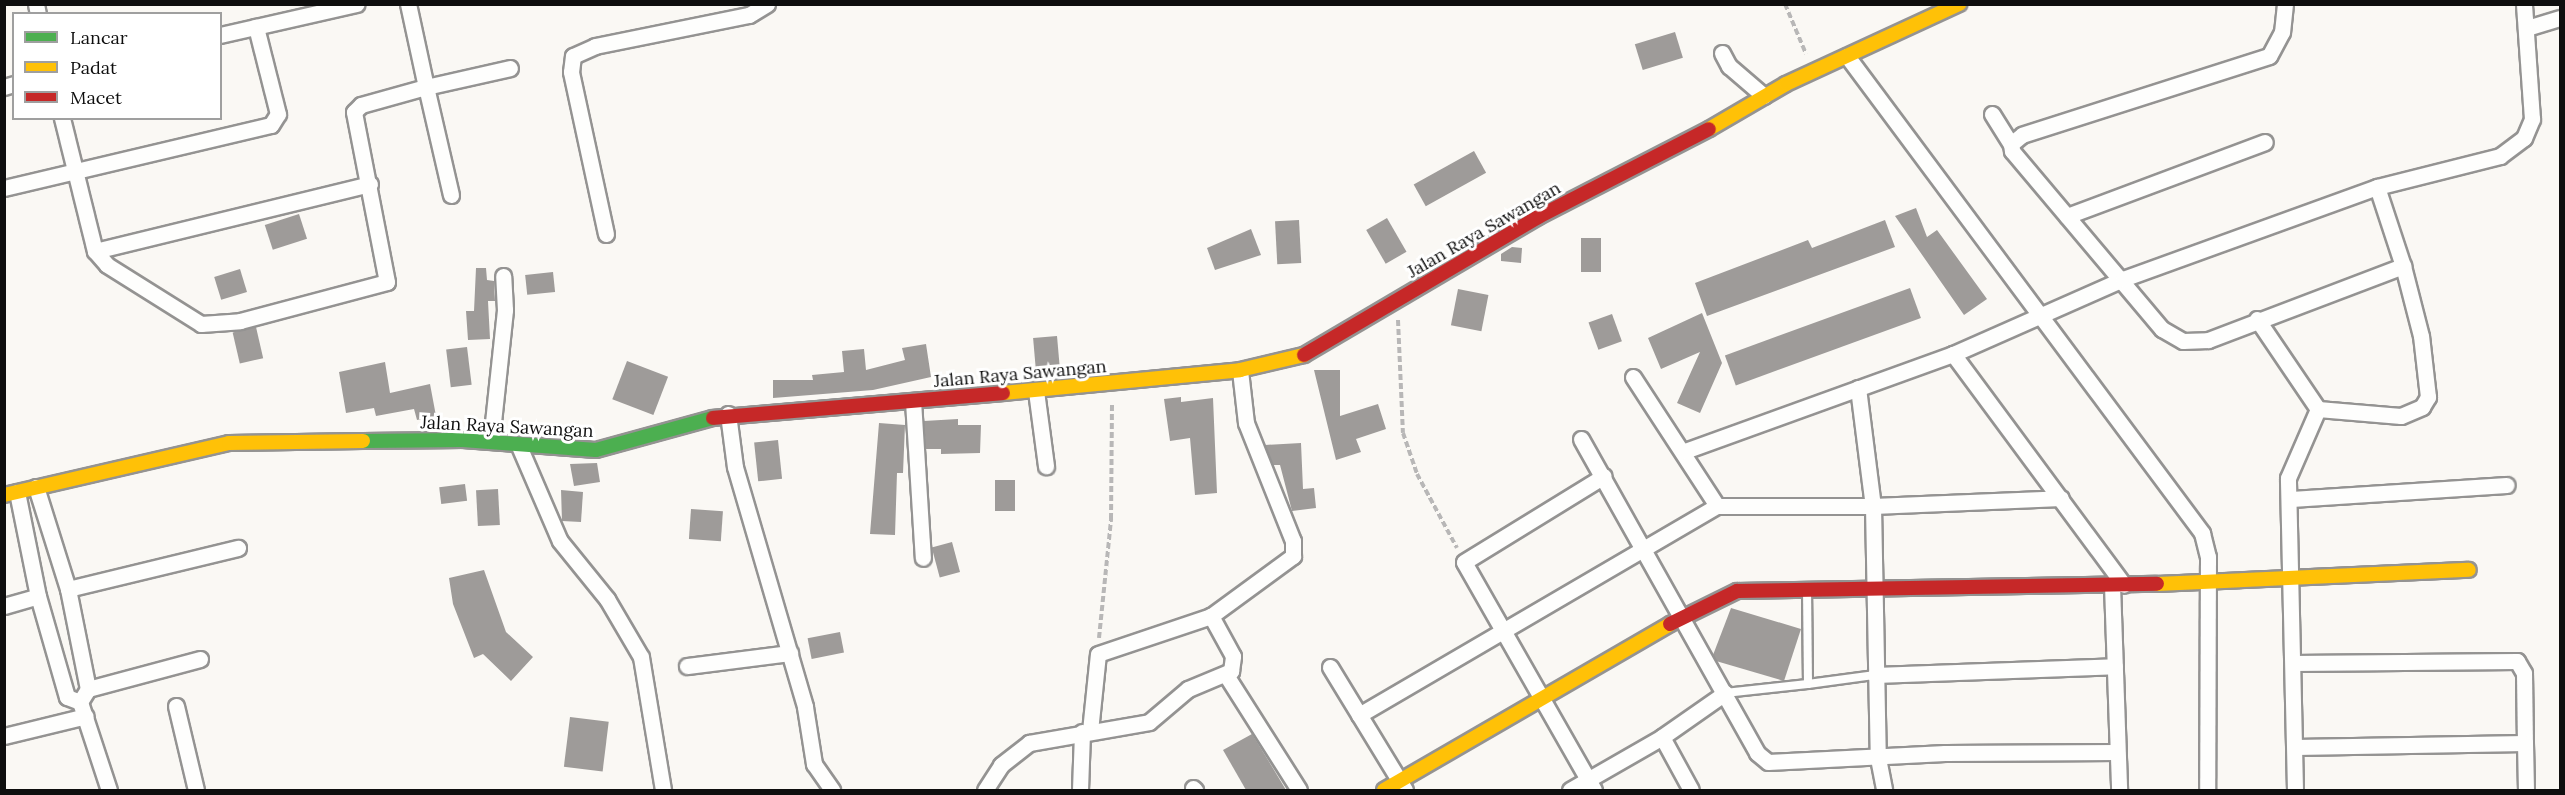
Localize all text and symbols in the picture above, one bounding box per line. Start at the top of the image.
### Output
legend [12,12,222,120]
text: Lancar [70,26,128,49]
text: Padat [70,56,117,79]
text: Macet [70,86,122,109]
street label: Jalan Raya Sawangan [1404,177,1564,283]
street label: Jalan Raya Sawangan [933,356,1107,392]
street label: Jalan Raya Sawangan [420,412,594,442]

